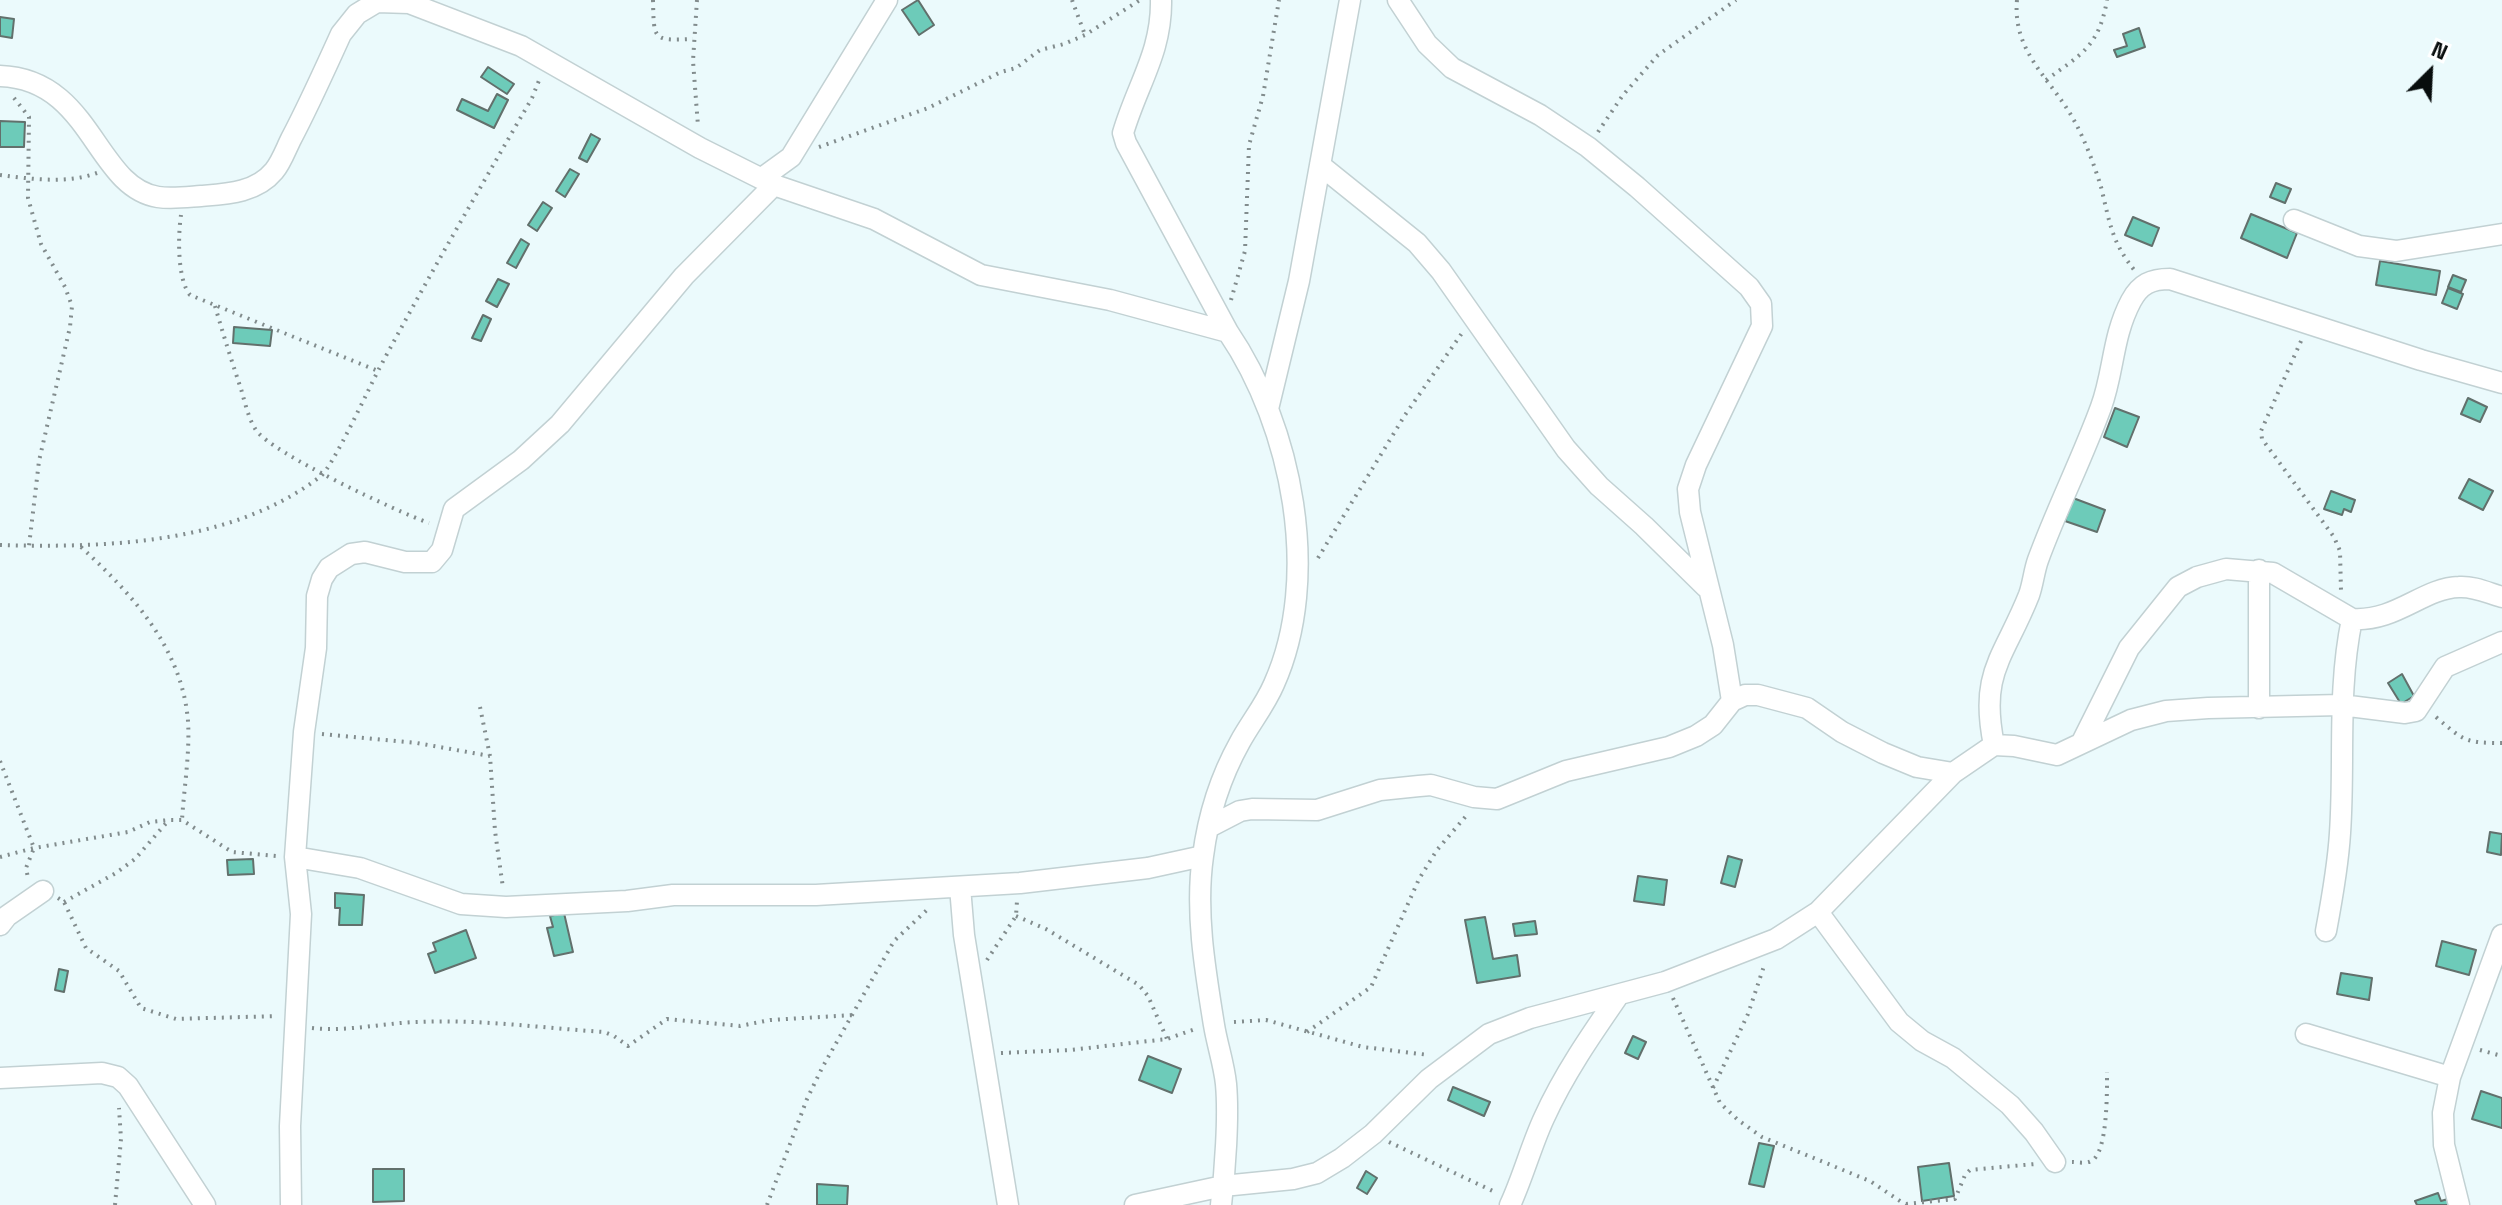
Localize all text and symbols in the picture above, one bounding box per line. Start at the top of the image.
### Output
north arrow [2390,32,2470,112]
text: N [2427,34,2452,66]

